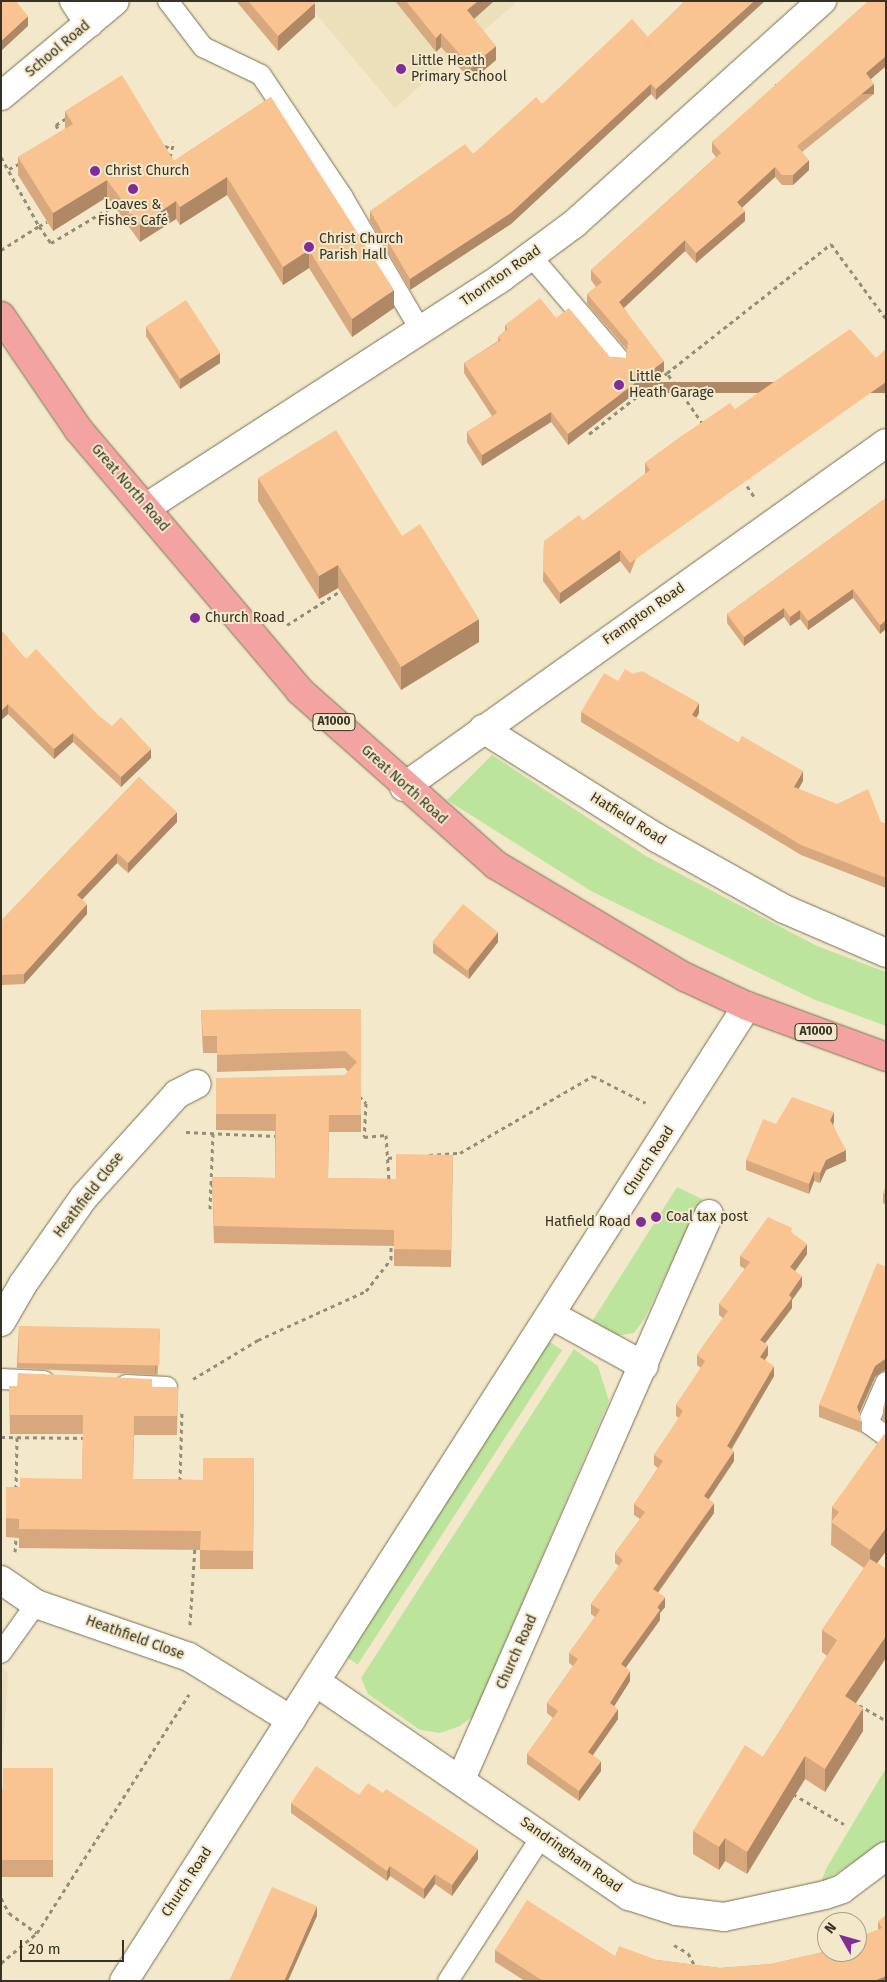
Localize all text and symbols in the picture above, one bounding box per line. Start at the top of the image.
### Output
street label: School Road [22,17,94,81]
place label: Little Heath Primary School [411,53,507,85]
marker: Little Heath Primary School [395,63,407,75]
place label: Christ Church [105,163,189,179]
marker: Christ Church [89,165,101,177]
marker: Loaves & Fishes Café [127,183,139,195]
place label: Loaves & Fishes Café [98,197,168,230]
place label: Christ Church Parish Hall [319,231,403,264]
marker: Christ Church Parish Hall [303,241,315,253]
street label: Thornton Road [457,242,545,310]
place label: Little Heath Garage [629,369,714,402]
marker: Little Heath Garage [613,379,625,391]
street label: Great North Road [88,441,172,535]
street label: Frampton Road [600,579,688,649]
place label: Church Road [205,610,285,626]
marker: Church Road [189,612,201,624]
road number: A1000 [312,712,356,732]
street label: Great North Road [357,742,451,828]
street label: Hatfield Road [587,789,669,849]
road number: A1000 [794,1022,838,1042]
street label: Church Road [620,1123,678,1199]
street label: Heathfield Close [50,1149,128,1241]
place label: Coal tax post [666,1209,748,1225]
marker: Coal tax post [650,1211,662,1223]
place label: Hatfield Road [545,1214,631,1230]
marker: Hatfield Road [635,1216,647,1228]
street label: Heathfield Close [83,1612,187,1664]
street label: Church Road [493,1612,541,1692]
street label: Sandringham Road [517,1814,625,1896]
street label: Church Road [158,1844,216,1920]
north arrow [817,1912,867,1962]
text: N [821,1919,840,1937]
scale bar [22,1930,126,1962]
text: 20 m [28,1940,61,1958]

